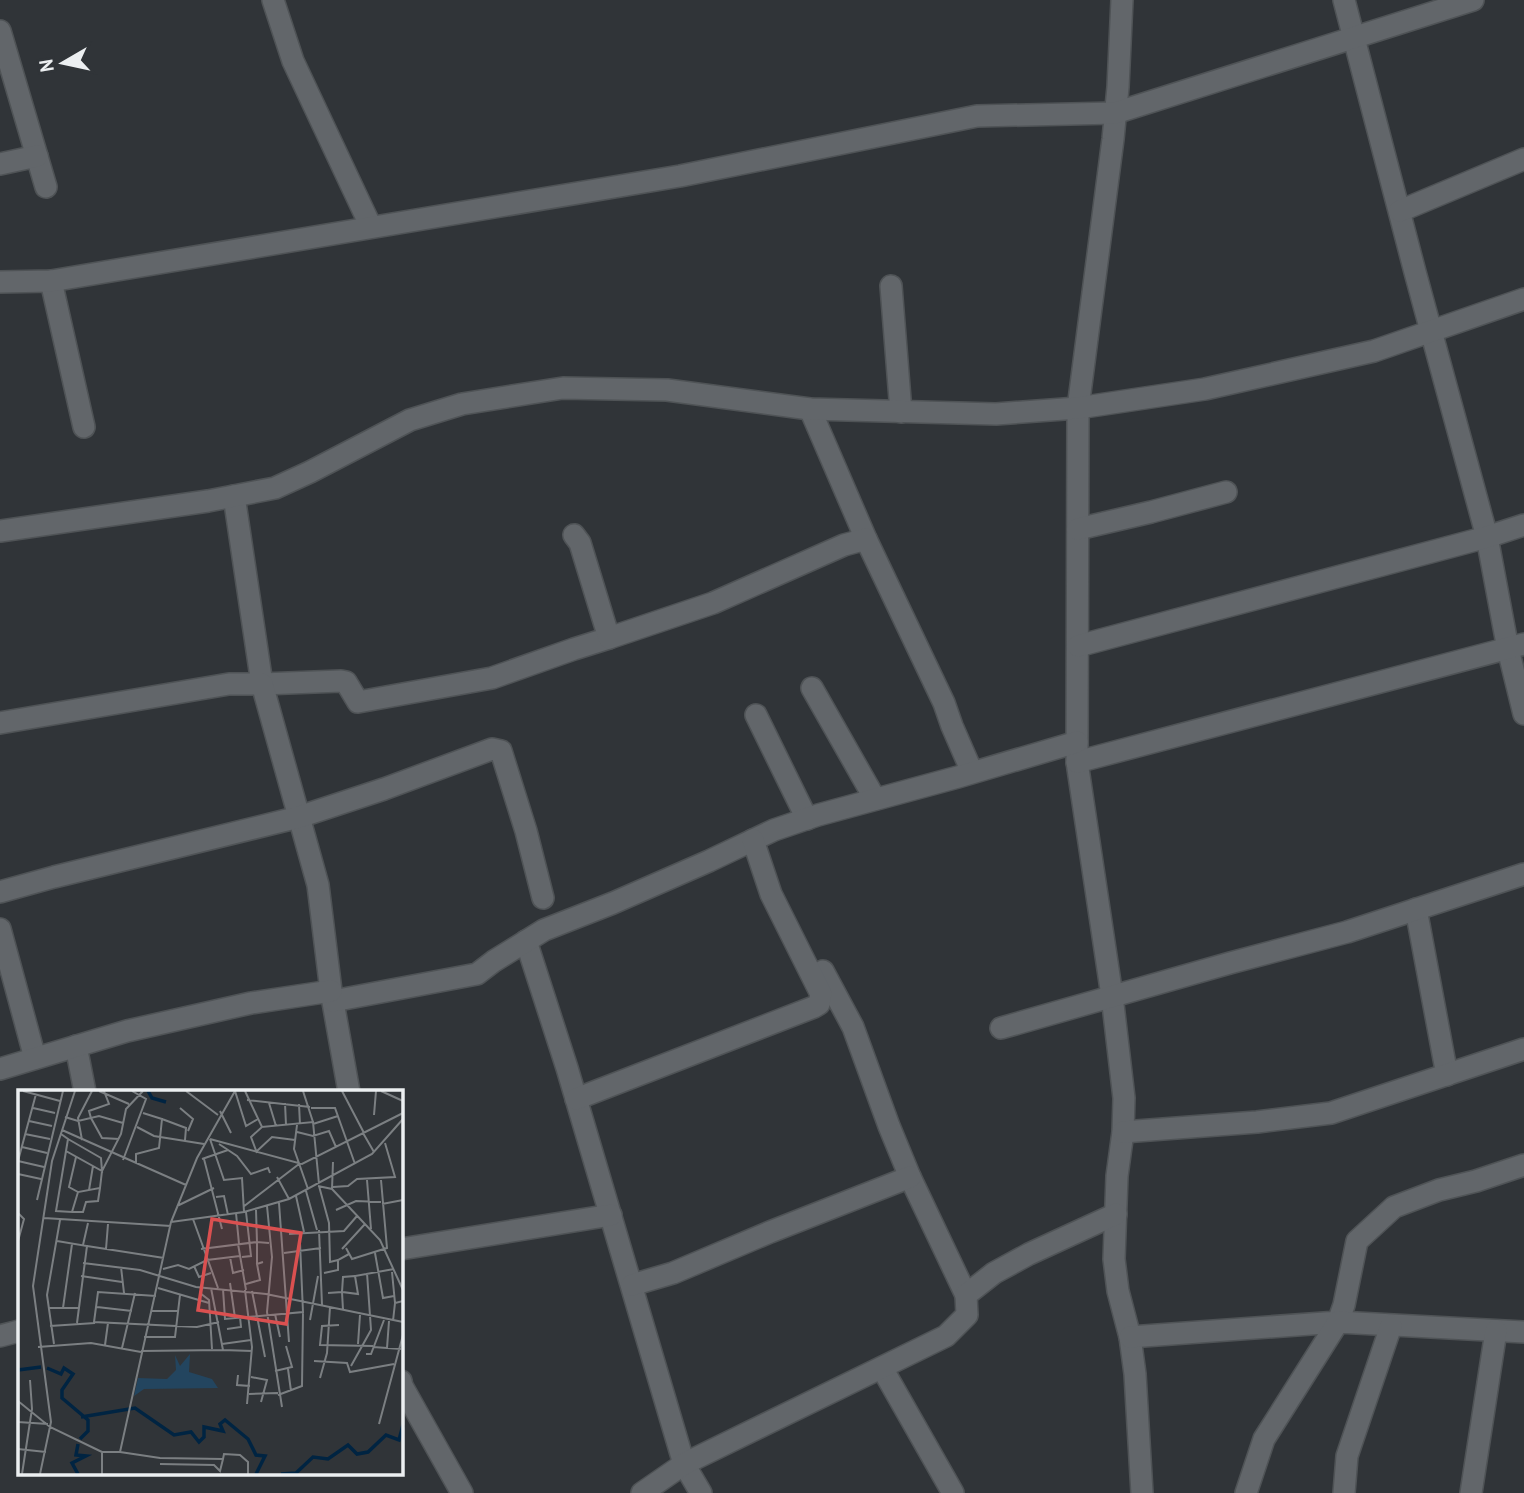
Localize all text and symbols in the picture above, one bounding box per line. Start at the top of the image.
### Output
north arrow [28,28,98,98]
text: N [33,58,59,74]
inset map [18,1090,402,1476]

